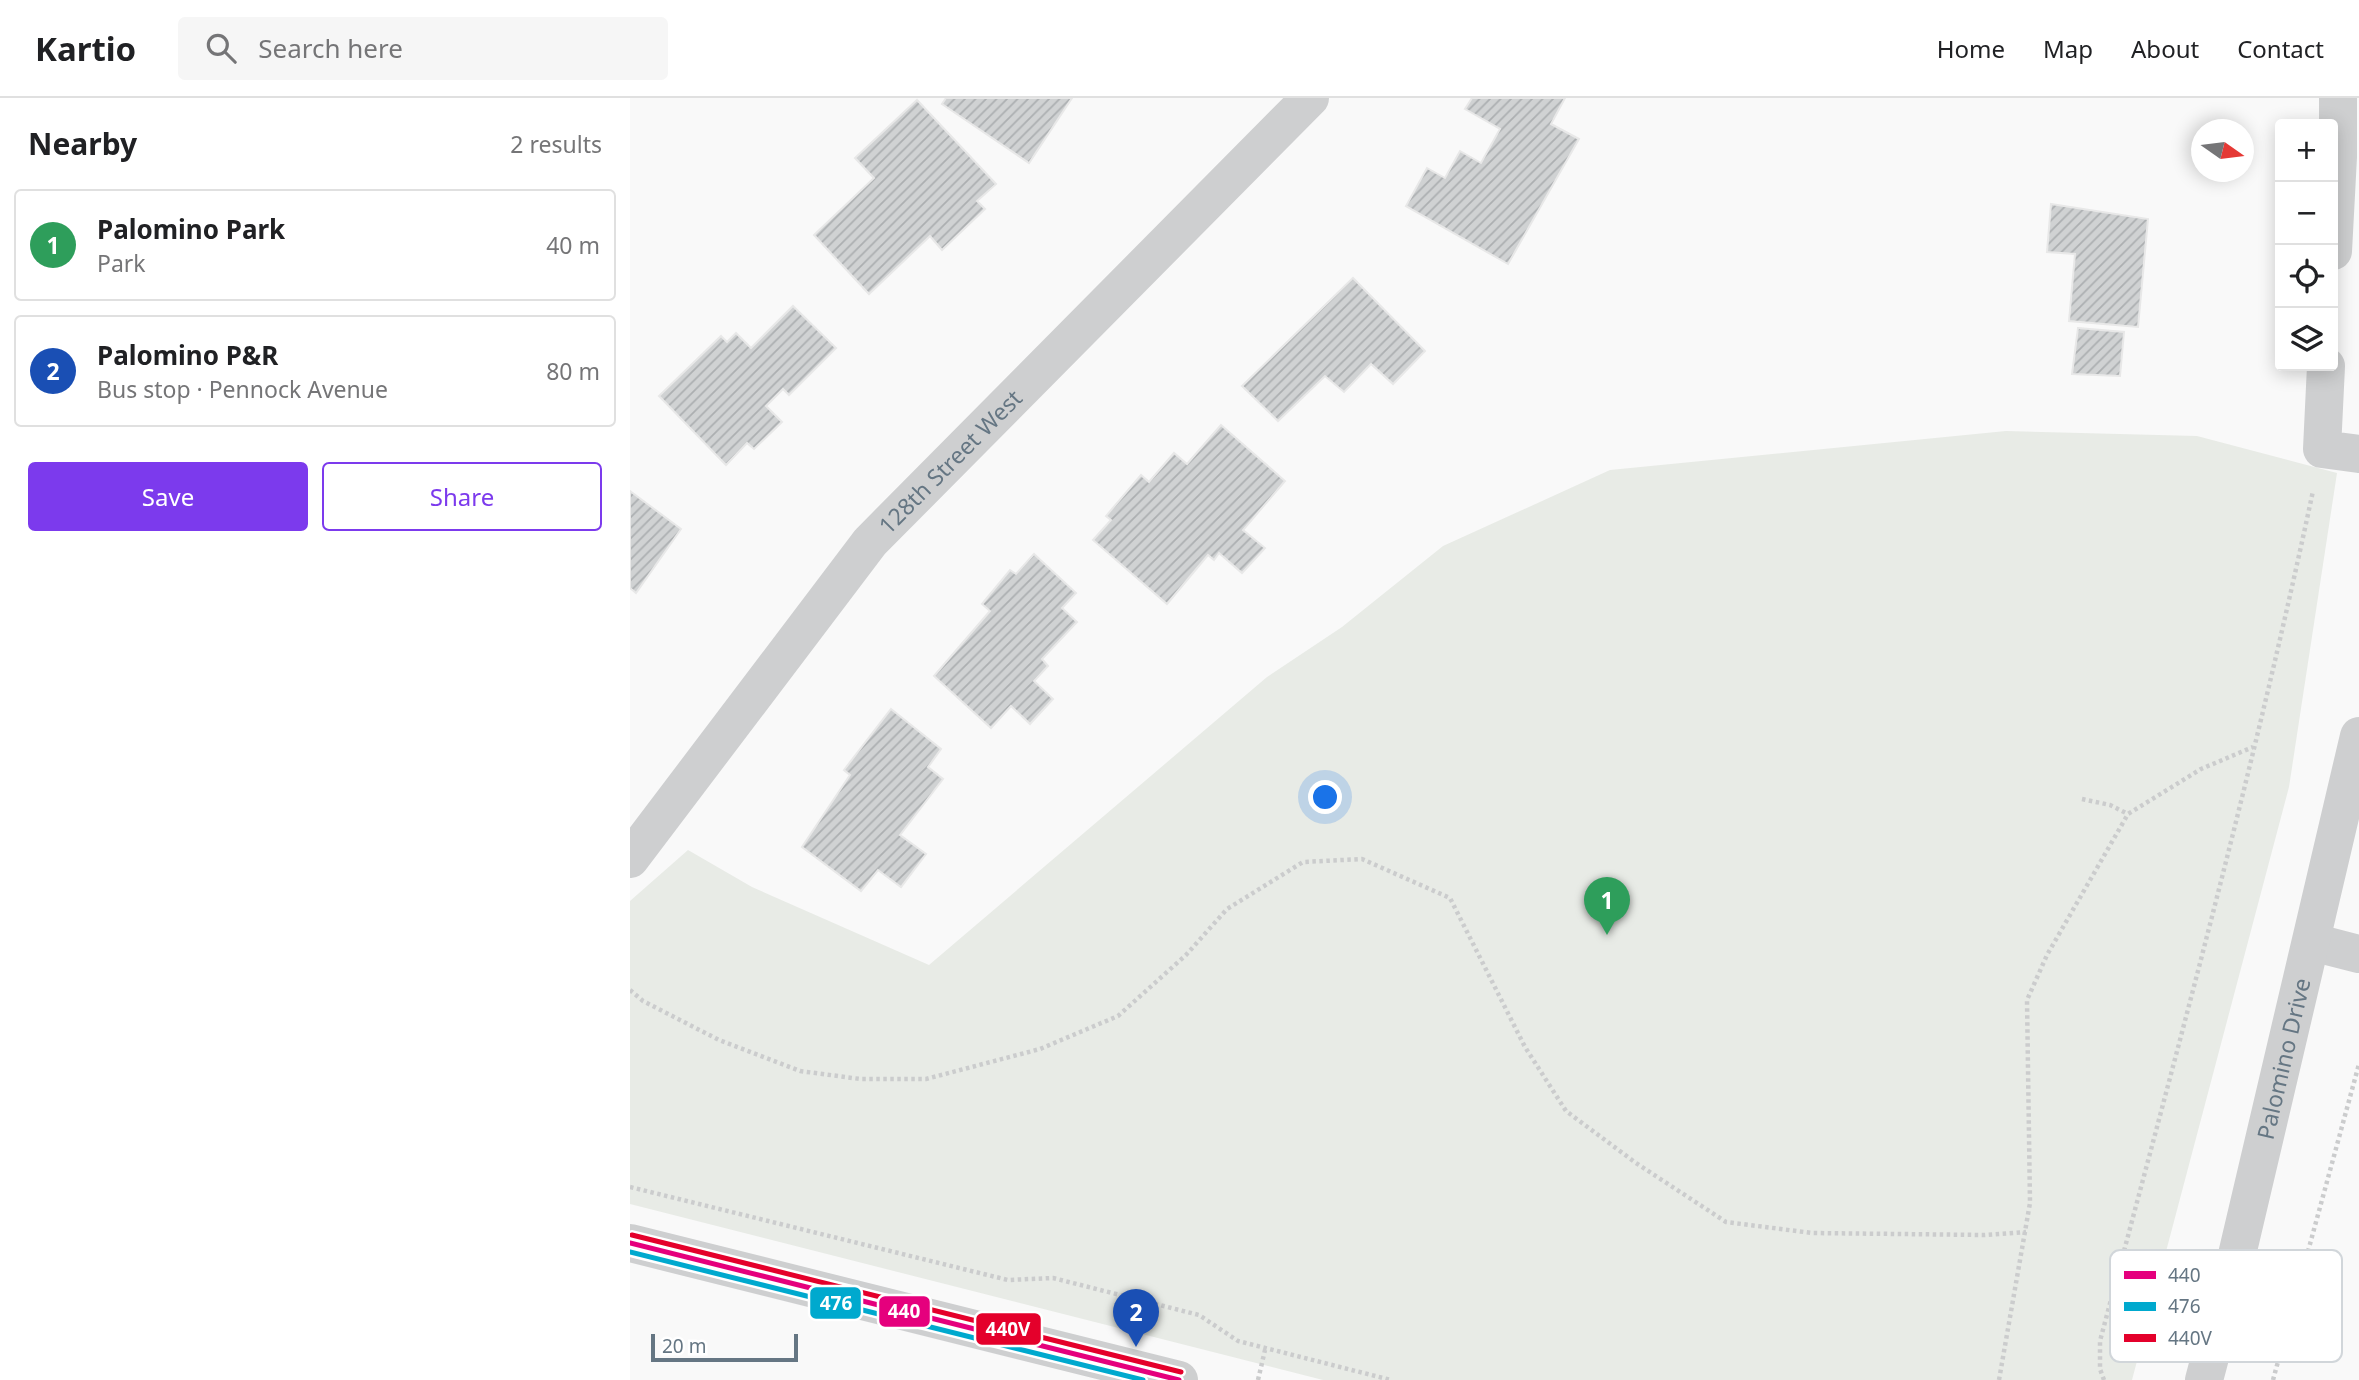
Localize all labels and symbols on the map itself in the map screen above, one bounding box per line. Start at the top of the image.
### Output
north arrow [2191,119,2254,182]
street label: 128th Street West [871,382,1029,541]
your location [1308,780,1342,814]
pin: 1 [1584,877,1630,935]
street label: Palomino Drive [2249,975,2318,1143]
legend [2110,1250,2342,1362]
text: 440 [2168,1262,2201,1288]
line badge: 476 [809,1286,862,1320]
pin: 2 [1113,1289,1159,1347]
text: 476 [820,1290,852,1316]
text: 476 [2168,1293,2201,1319]
line badge: 440 [878,1295,931,1328]
text: 440 [888,1298,920,1324]
line badge: 440V [975,1312,1042,1346]
text: 440V [986,1316,1031,1342]
text: 440V [2168,1325,2213,1351]
scale bar [651,1331,798,1363]

